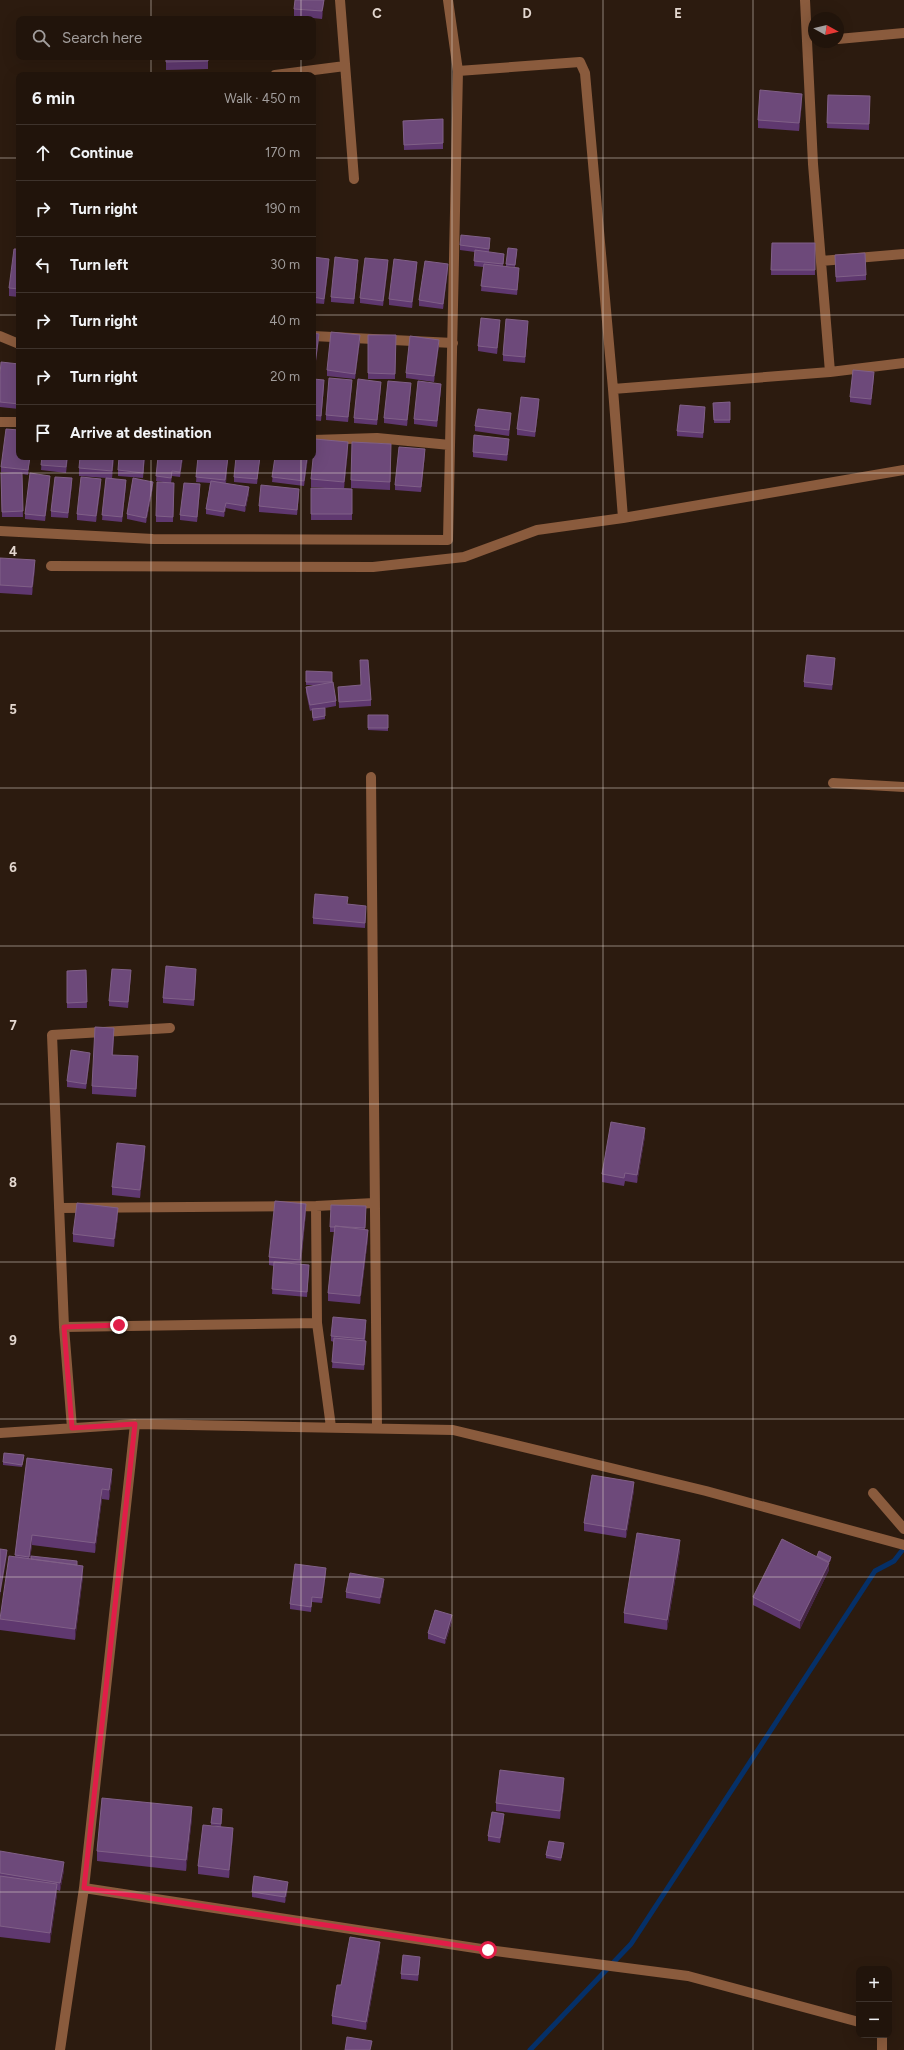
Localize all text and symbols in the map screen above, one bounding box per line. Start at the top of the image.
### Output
text: C [372,6,382,21]
text: D [522,6,532,21]
text: E [674,6,682,21]
north arrow [808,12,844,48]
search box [16,16,316,60]
icon: search [30,27,52,49]
text: Search here [62,29,142,47]
text: 6 min [32,88,75,108]
text: Walk · 450 m [224,91,300,106]
icon: ahead [32,142,54,164]
text: Continue [70,144,133,162]
text: 170 m [265,145,300,160]
icon: right [32,198,54,220]
text: Turn right [70,200,138,218]
text: 190 m [265,201,300,216]
icon: left [32,254,54,276]
text: Turn left [70,256,128,274]
text: 30 m [270,257,300,272]
icon: right [32,310,54,332]
text: Turn right [70,312,138,330]
text: 40 m [269,313,300,328]
icon: right [32,366,54,388]
text: Turn right [70,368,138,386]
text: 20 m [270,369,300,384]
icon: arrive [32,422,54,444]
text: Arrive at destination [70,424,211,442]
text: 4 [9,544,17,559]
text: 5 [9,702,17,717]
text: 6 [9,860,17,875]
text: 7 [9,1018,17,1033]
text: 8 [9,1175,17,1190]
route end [110,1316,128,1334]
text: 9 [9,1333,17,1348]
route start [479,1941,497,1959]
map controls [856,1966,892,2038]
button: + [856,1966,892,2002]
button: − [856,2002,892,2038]

